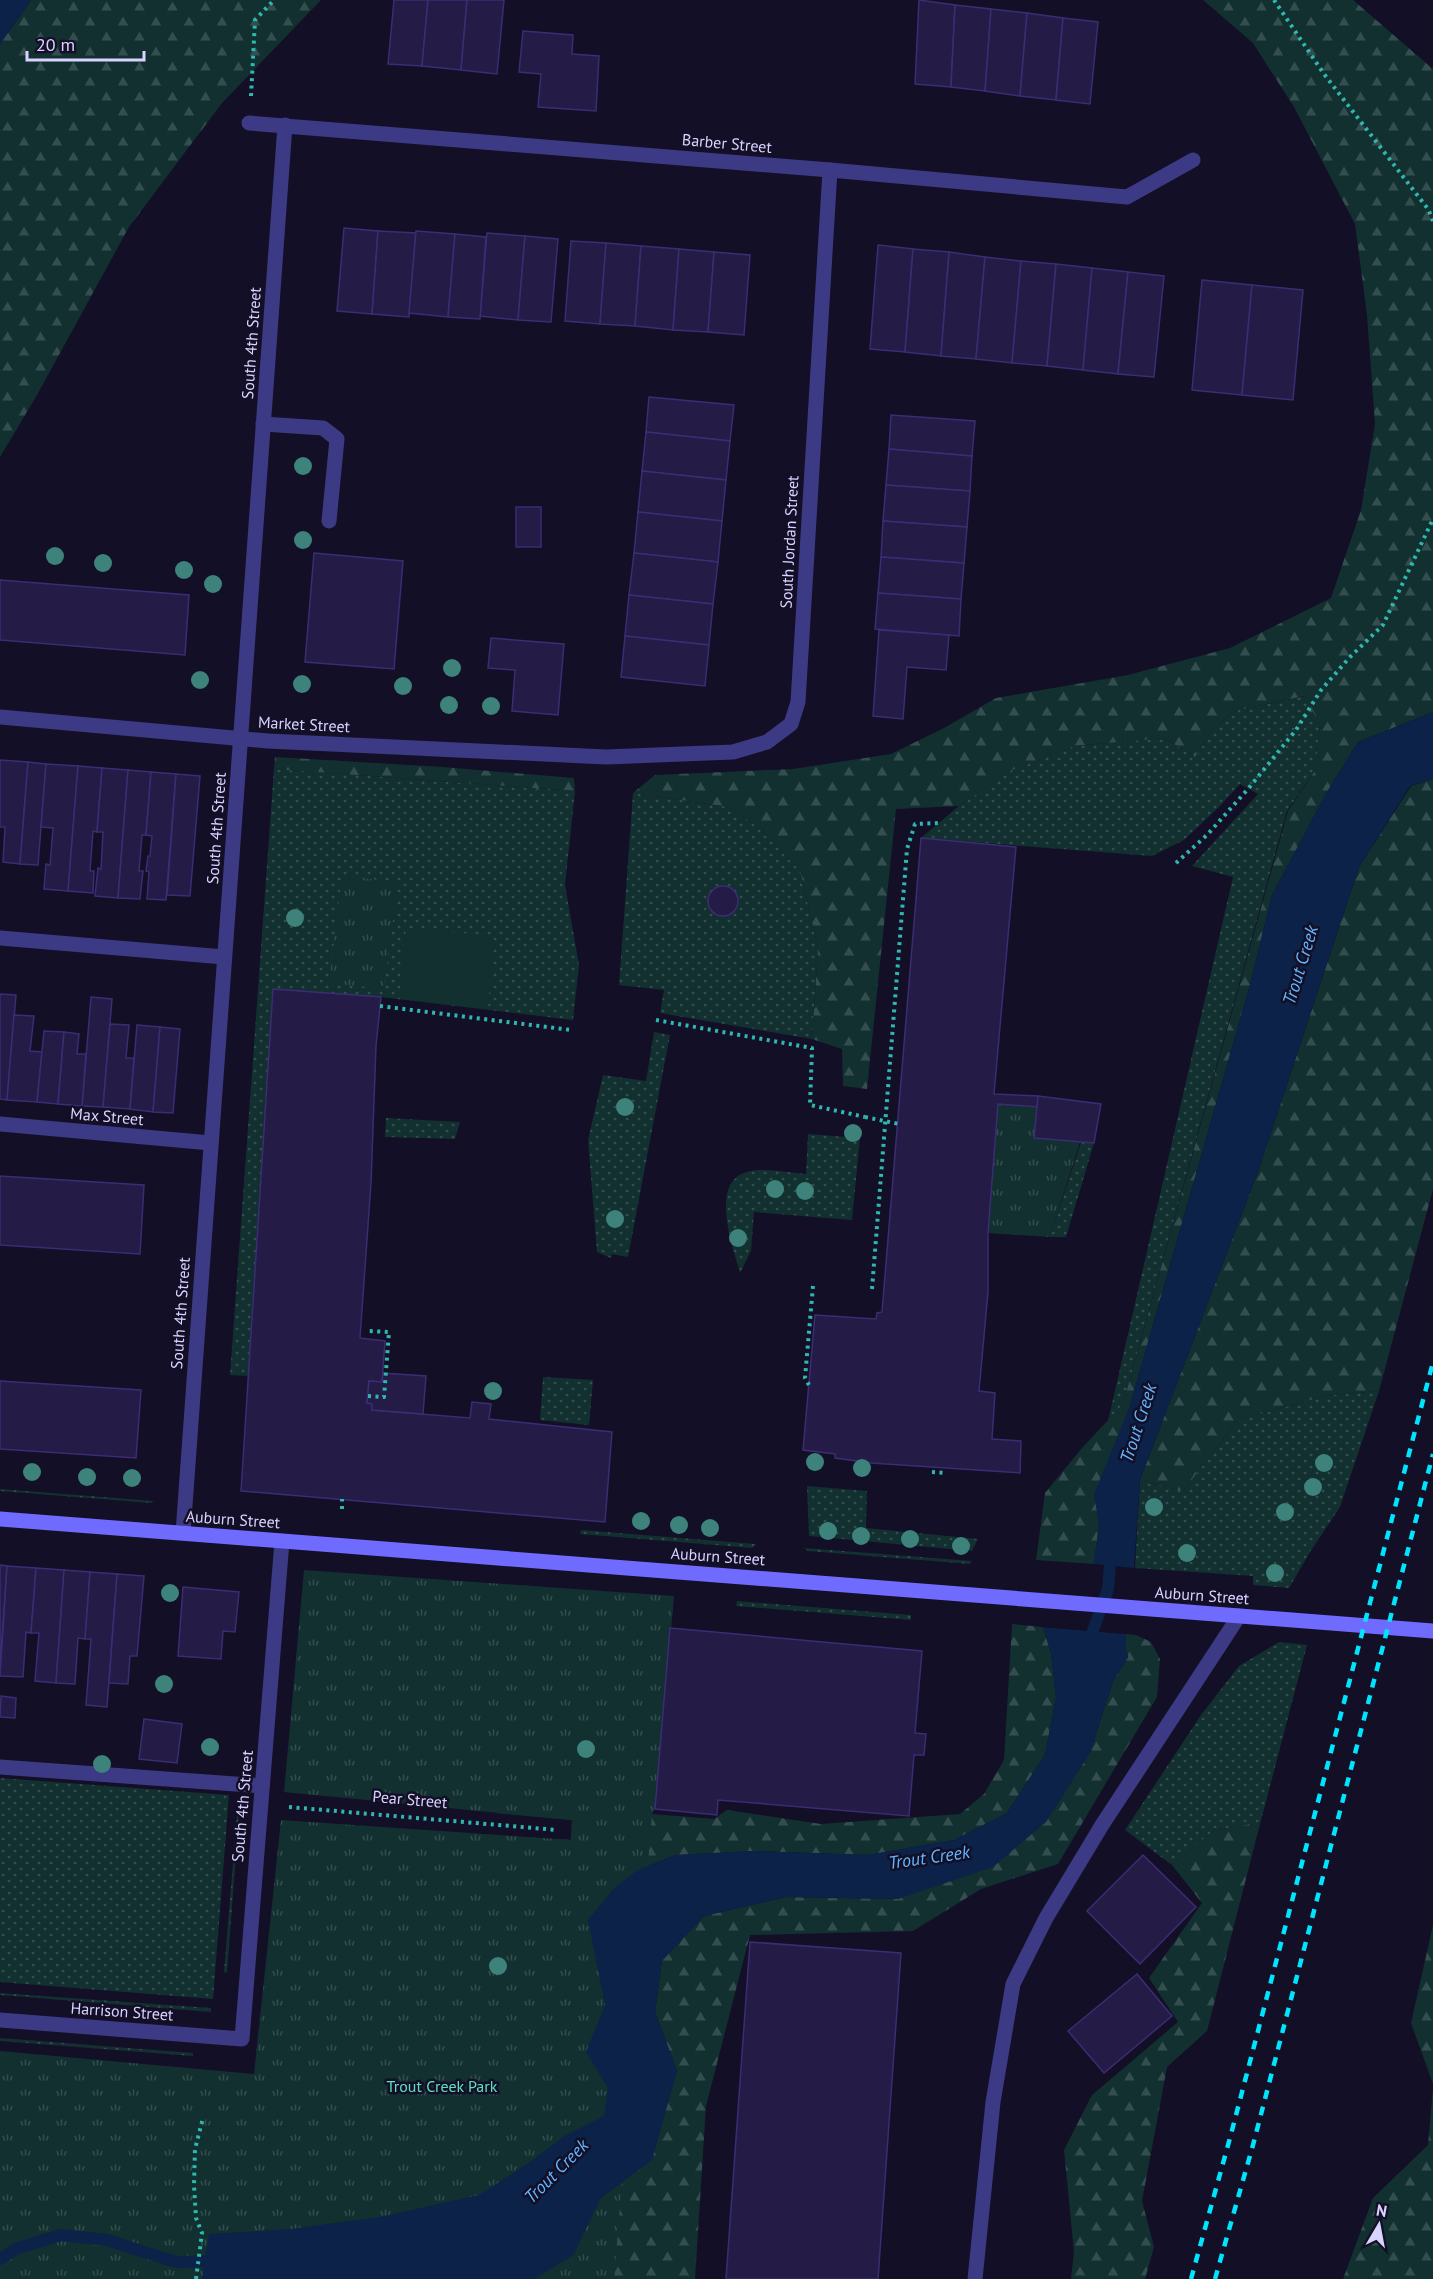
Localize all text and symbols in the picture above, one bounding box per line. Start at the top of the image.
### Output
scale bar [27,24,144,62]
text: 20 m [36,33,75,56]
street label: Barber Street [681,129,773,157]
street label: South 4th Street [237,286,265,400]
street label: South Jordan Street [776,474,803,609]
street label: Market Street [257,712,351,736]
street label: South 4th Street [202,771,230,885]
water label: Trout Creek [1277,922,1323,1008]
street label: Max Street [70,1103,145,1129]
street label: South 4th Street [166,1256,194,1370]
water label: Trout Creek [1114,1380,1162,1466]
street label: Auburn Street [185,1506,281,1532]
street label: Auburn Street [670,1543,766,1569]
street label: Auburn Street [1154,1582,1250,1608]
street label: South 4th Street [227,1749,257,1863]
street label: Pear Street [372,1786,449,1812]
water label: Trout Creek [887,1840,972,1874]
street label: Harrison Street [70,1997,175,2025]
park label: Trout Creek Park [387,2076,498,2096]
water label: Trout Creek [519,2133,594,2208]
north arrow [1349,2195,1409,2255]
text: N [1375,2199,1389,2221]

